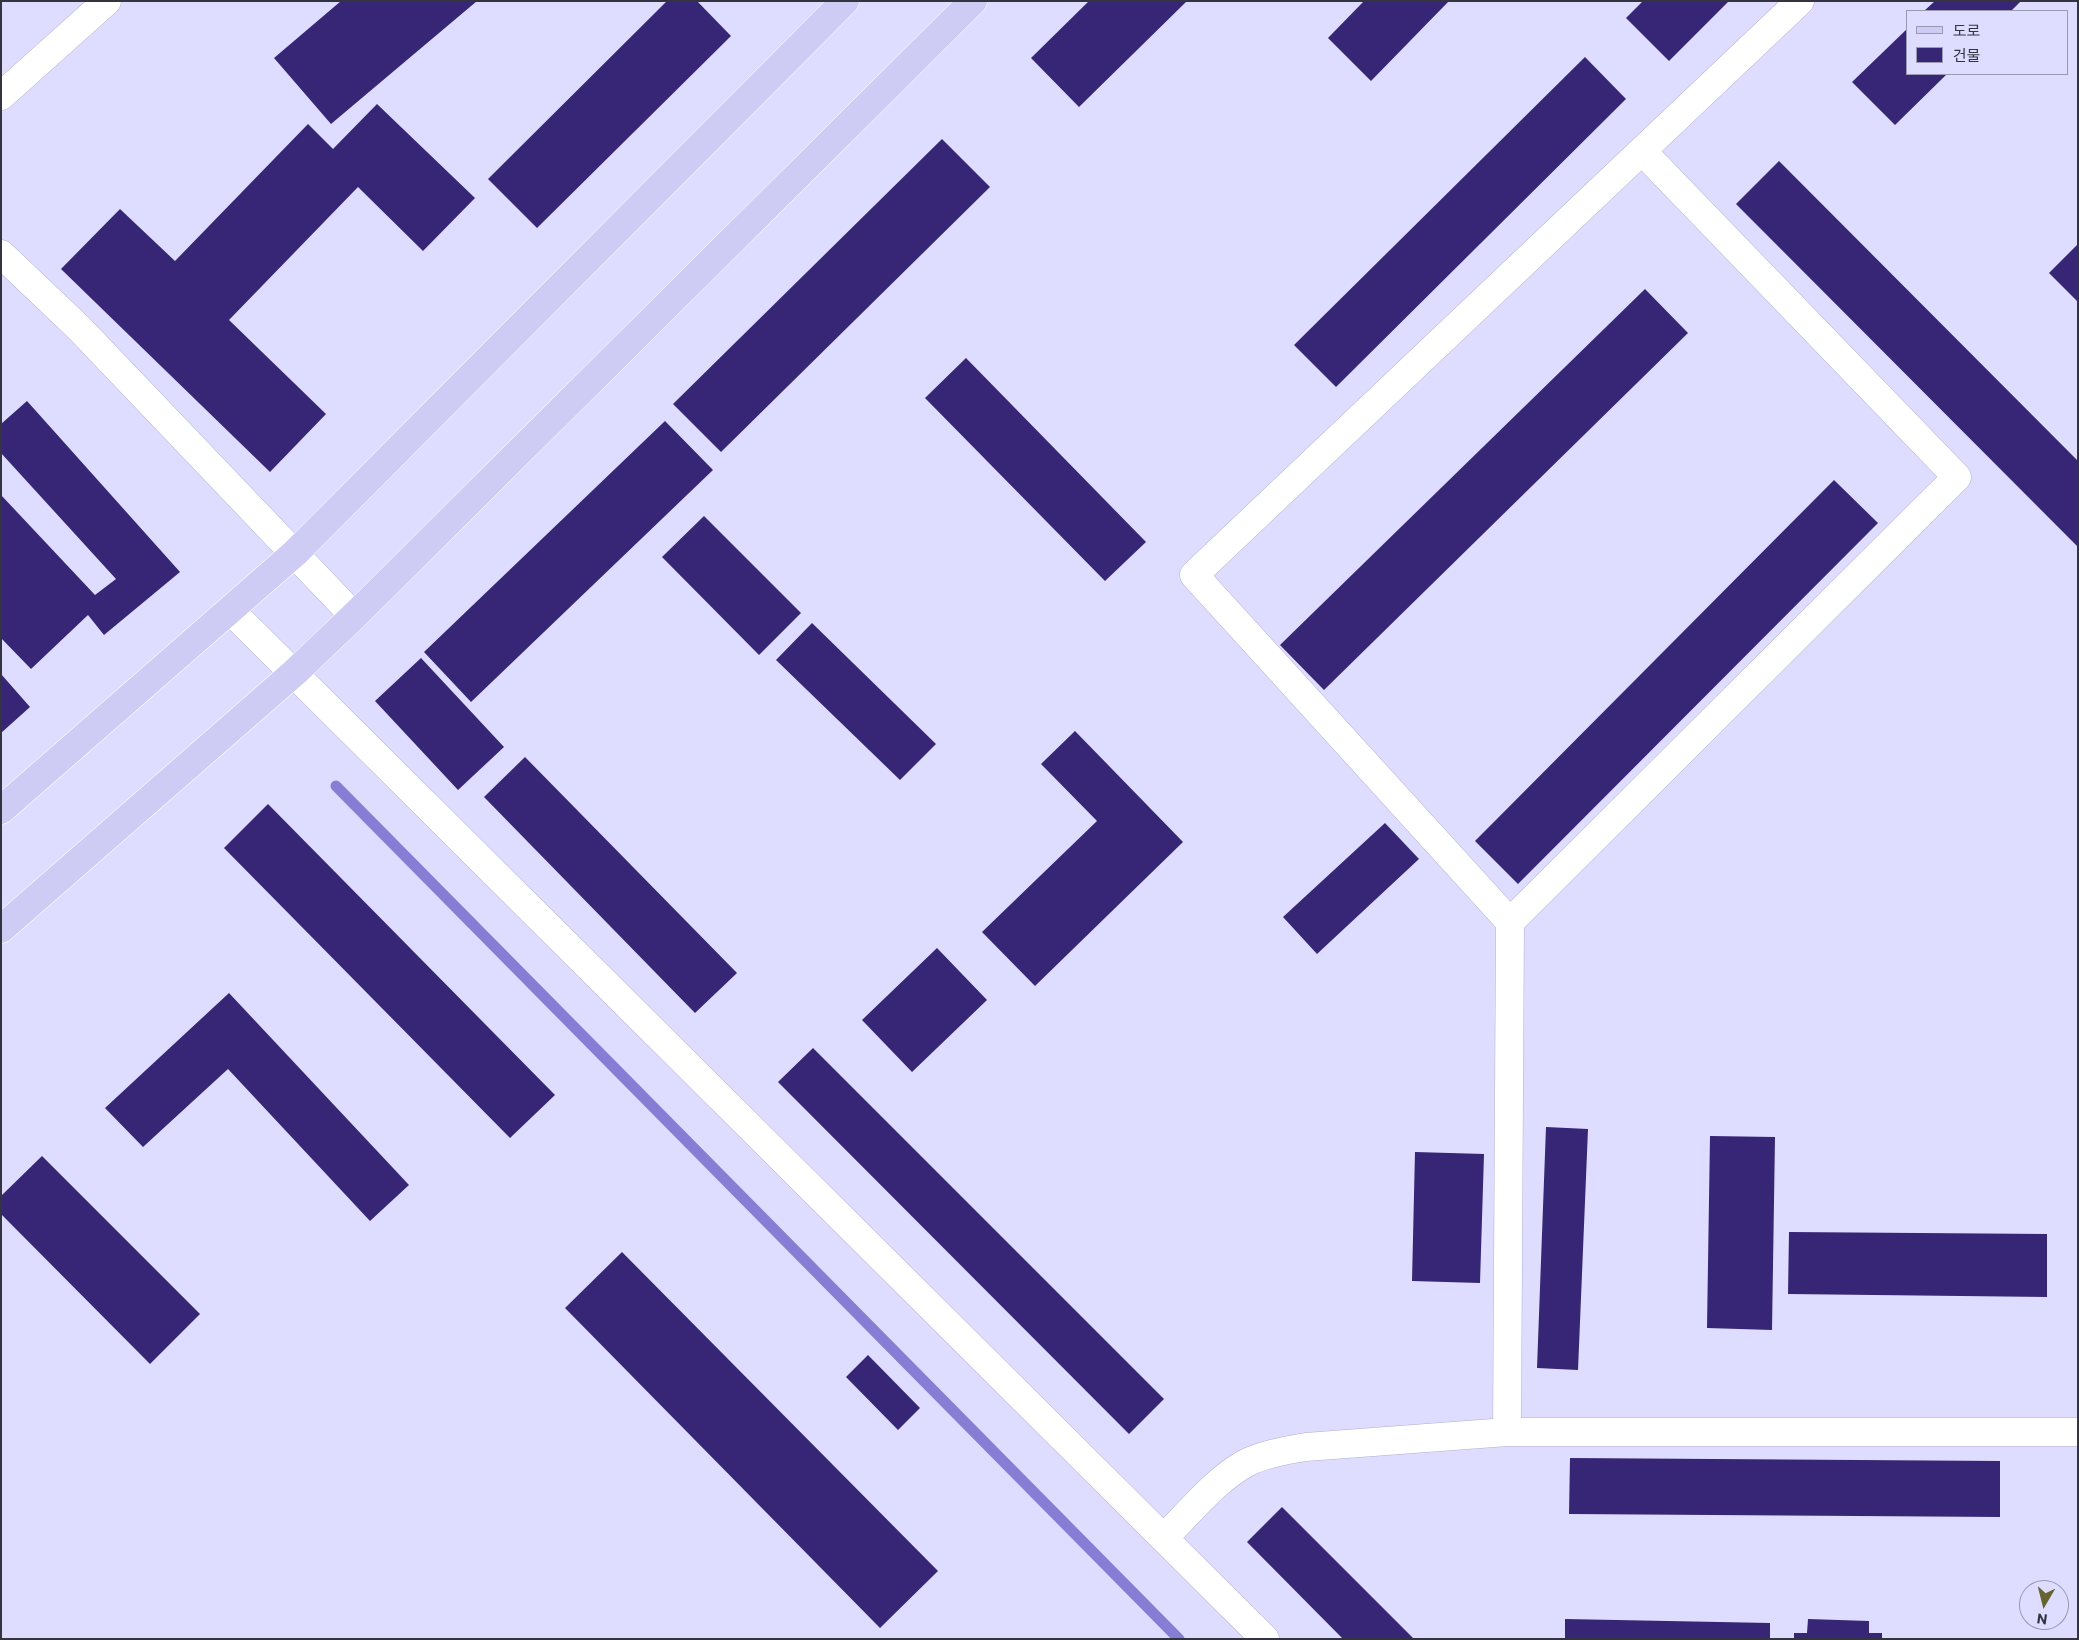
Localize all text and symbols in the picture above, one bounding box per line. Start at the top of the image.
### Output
legend [1906,10,2069,75]
text: 도로 [1953,21,1981,39]
text: 건물 [1953,46,1981,64]
north arrow [2019,1580,2069,1630]
text: N [2036,1610,2048,1629]

